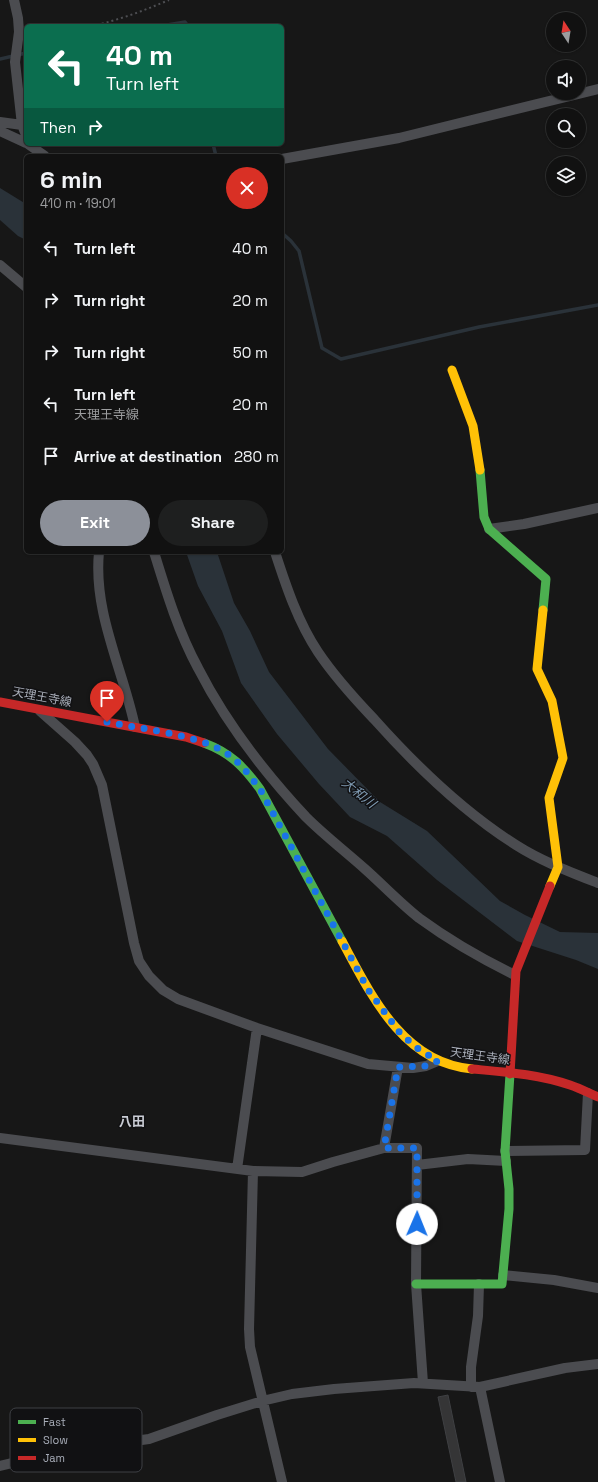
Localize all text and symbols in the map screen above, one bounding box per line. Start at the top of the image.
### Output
north arrow [546,12,586,52]
map controls [546,12,586,196]
text: 40 m [106,37,173,73]
icon: left [40,40,92,92]
button: sound [546,60,586,100]
text: Turn left [106,72,179,95]
button: search [546,108,586,148]
icon: right [84,116,106,138]
text: Then [40,118,76,137]
button: layers [546,156,586,196]
text: 6 min [40,164,103,195]
button: close [226,167,268,209]
text: 410 m · 19:01 [40,195,116,212]
icon: left [40,237,62,259]
text: Turn left [74,239,136,258]
text: 40 m [232,239,268,258]
icon: right [40,289,62,311]
text: Turn right [74,291,145,310]
text: 20 m [233,291,268,310]
icon: right [40,341,62,363]
text: Turn right [74,343,145,362]
text: 50 m [233,343,268,362]
text: Turn left [74,385,136,404]
icon: left [40,393,62,415]
text: 20 m [233,395,268,414]
text: 天理王寺線 [74,406,139,423]
icon: arrive [40,445,62,467]
text: Arrive at destination [74,447,222,466]
text: 280 m [234,447,279,466]
button: Exit [40,500,150,546]
button: Share [158,500,268,546]
pin [90,681,124,722]
street label: 天理王寺線 [11,683,73,711]
icon: arrive [96,687,118,709]
water label: 大和川 [338,774,381,813]
street label: 天理王寺線 [449,1044,511,1068]
district label: 八田 [119,1113,145,1130]
position arrow [396,1203,438,1245]
legend [10,1408,142,1472]
text: Fast [43,1415,66,1429]
text: Slow [43,1433,68,1447]
text: Jam [43,1451,65,1465]

